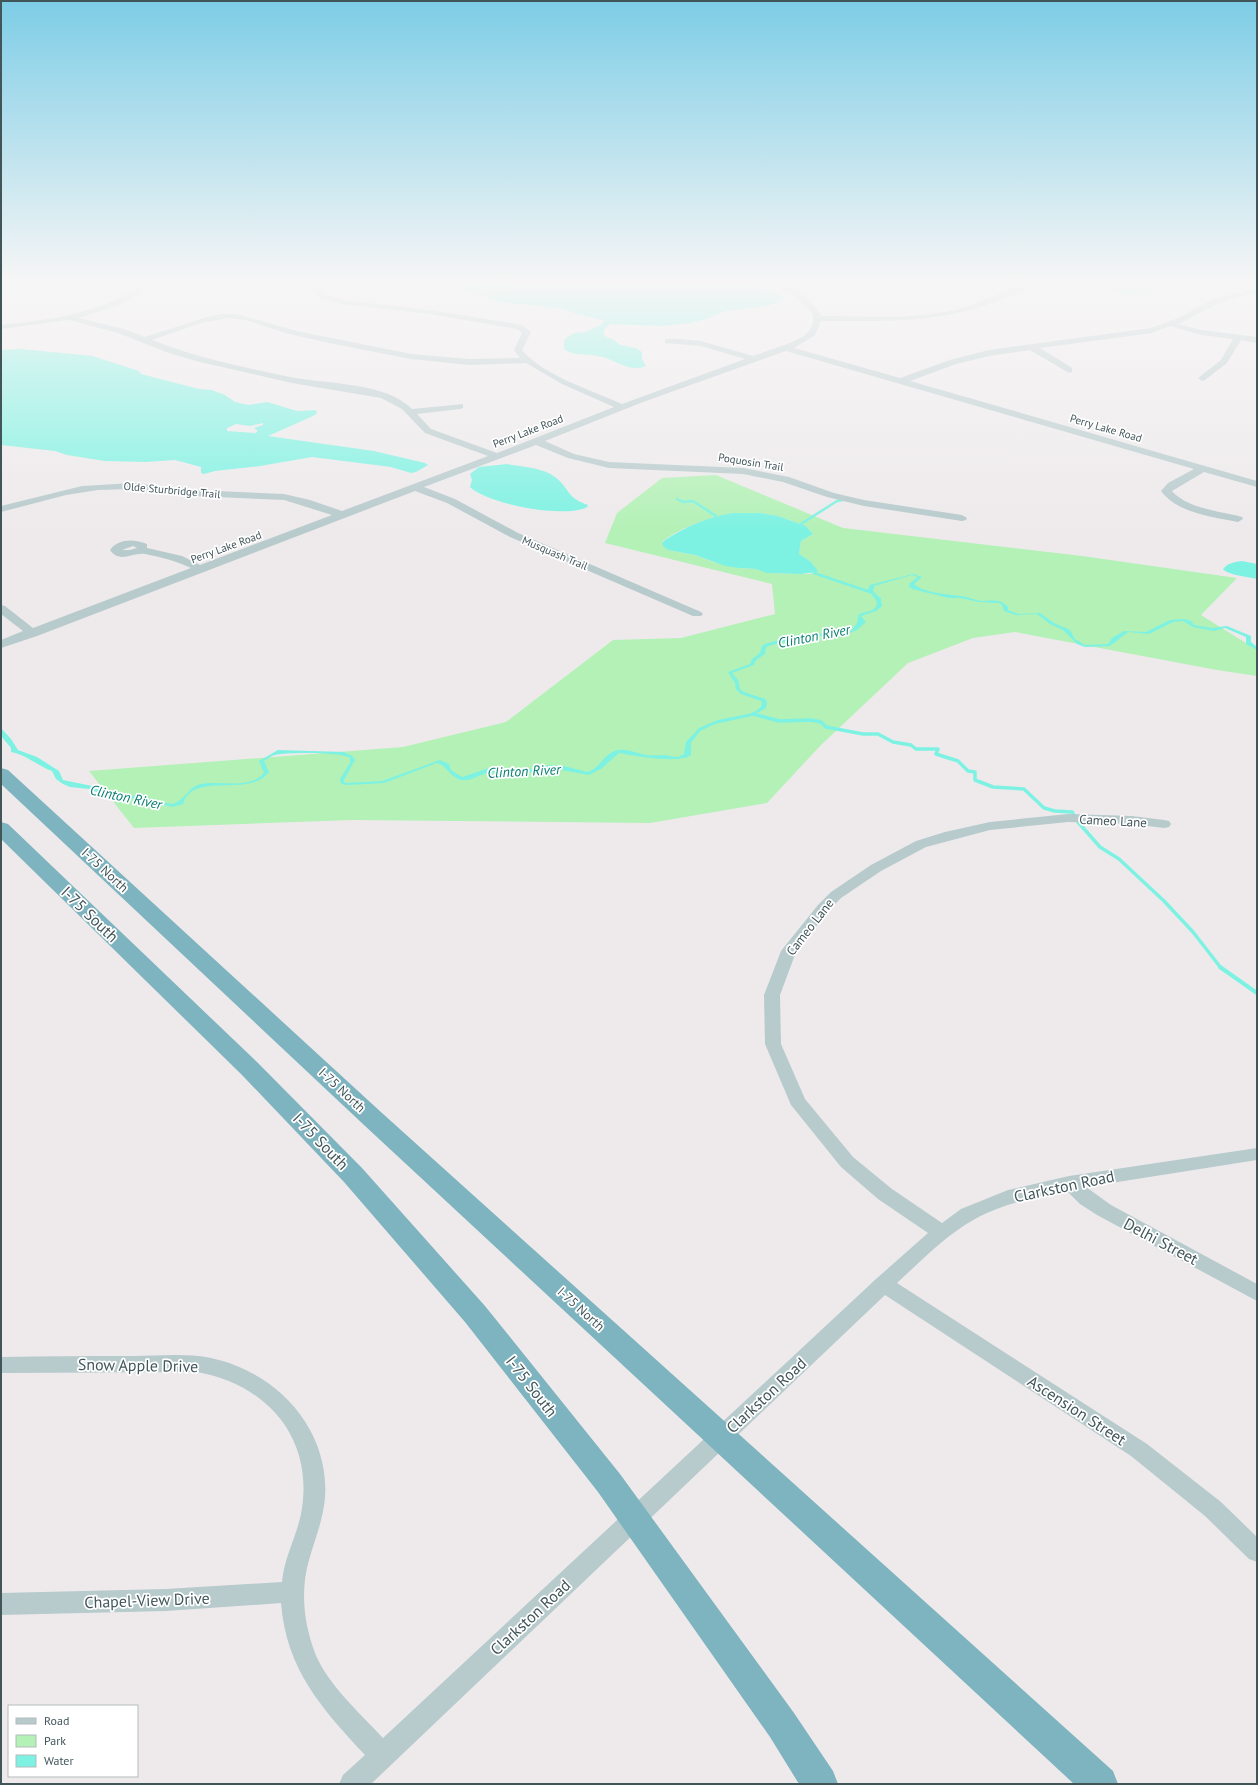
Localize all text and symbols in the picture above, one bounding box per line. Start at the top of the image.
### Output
street label: Perry Lake Road [491,411,565,451]
street label: Perry Lake Road [1068,411,1144,445]
street label: Poquosin Trail [717,450,785,474]
street label: Olde Sturbridge Trail [123,479,222,501]
street label: Perry Lake Road [189,528,263,566]
street label: Musquash Trail [520,533,591,573]
water label: Clinton River [776,620,853,652]
water label: Clinton River [487,760,562,782]
water label: Clinton River [88,781,165,814]
street label: Cameo Lane [1079,811,1147,831]
street label: I-75 North [78,844,132,896]
street label: I-75 South [57,882,123,946]
street label: Cameo Lane [782,895,838,959]
street label: I-75 North [315,1064,369,1116]
street label: I-75 South [289,1108,353,1174]
street label: Clarkston Road [1012,1166,1116,1206]
street label: Delhi Street [1120,1213,1202,1269]
street label: I-75 North [554,1283,608,1335]
street label: I-75 South [502,1351,562,1421]
street label: Clarkston Road [722,1353,810,1437]
street label: Snow Apple Drive [78,1354,198,1376]
street label: Ascension Street [1024,1371,1130,1450]
street label: Clarkston Road [486,1575,574,1659]
street label: Chapel-View Drive [84,1588,210,1612]
legend [8,1705,138,1777]
text: Road [44,1713,69,1728]
text: Park [44,1733,66,1748]
text: Water [44,1753,74,1768]

